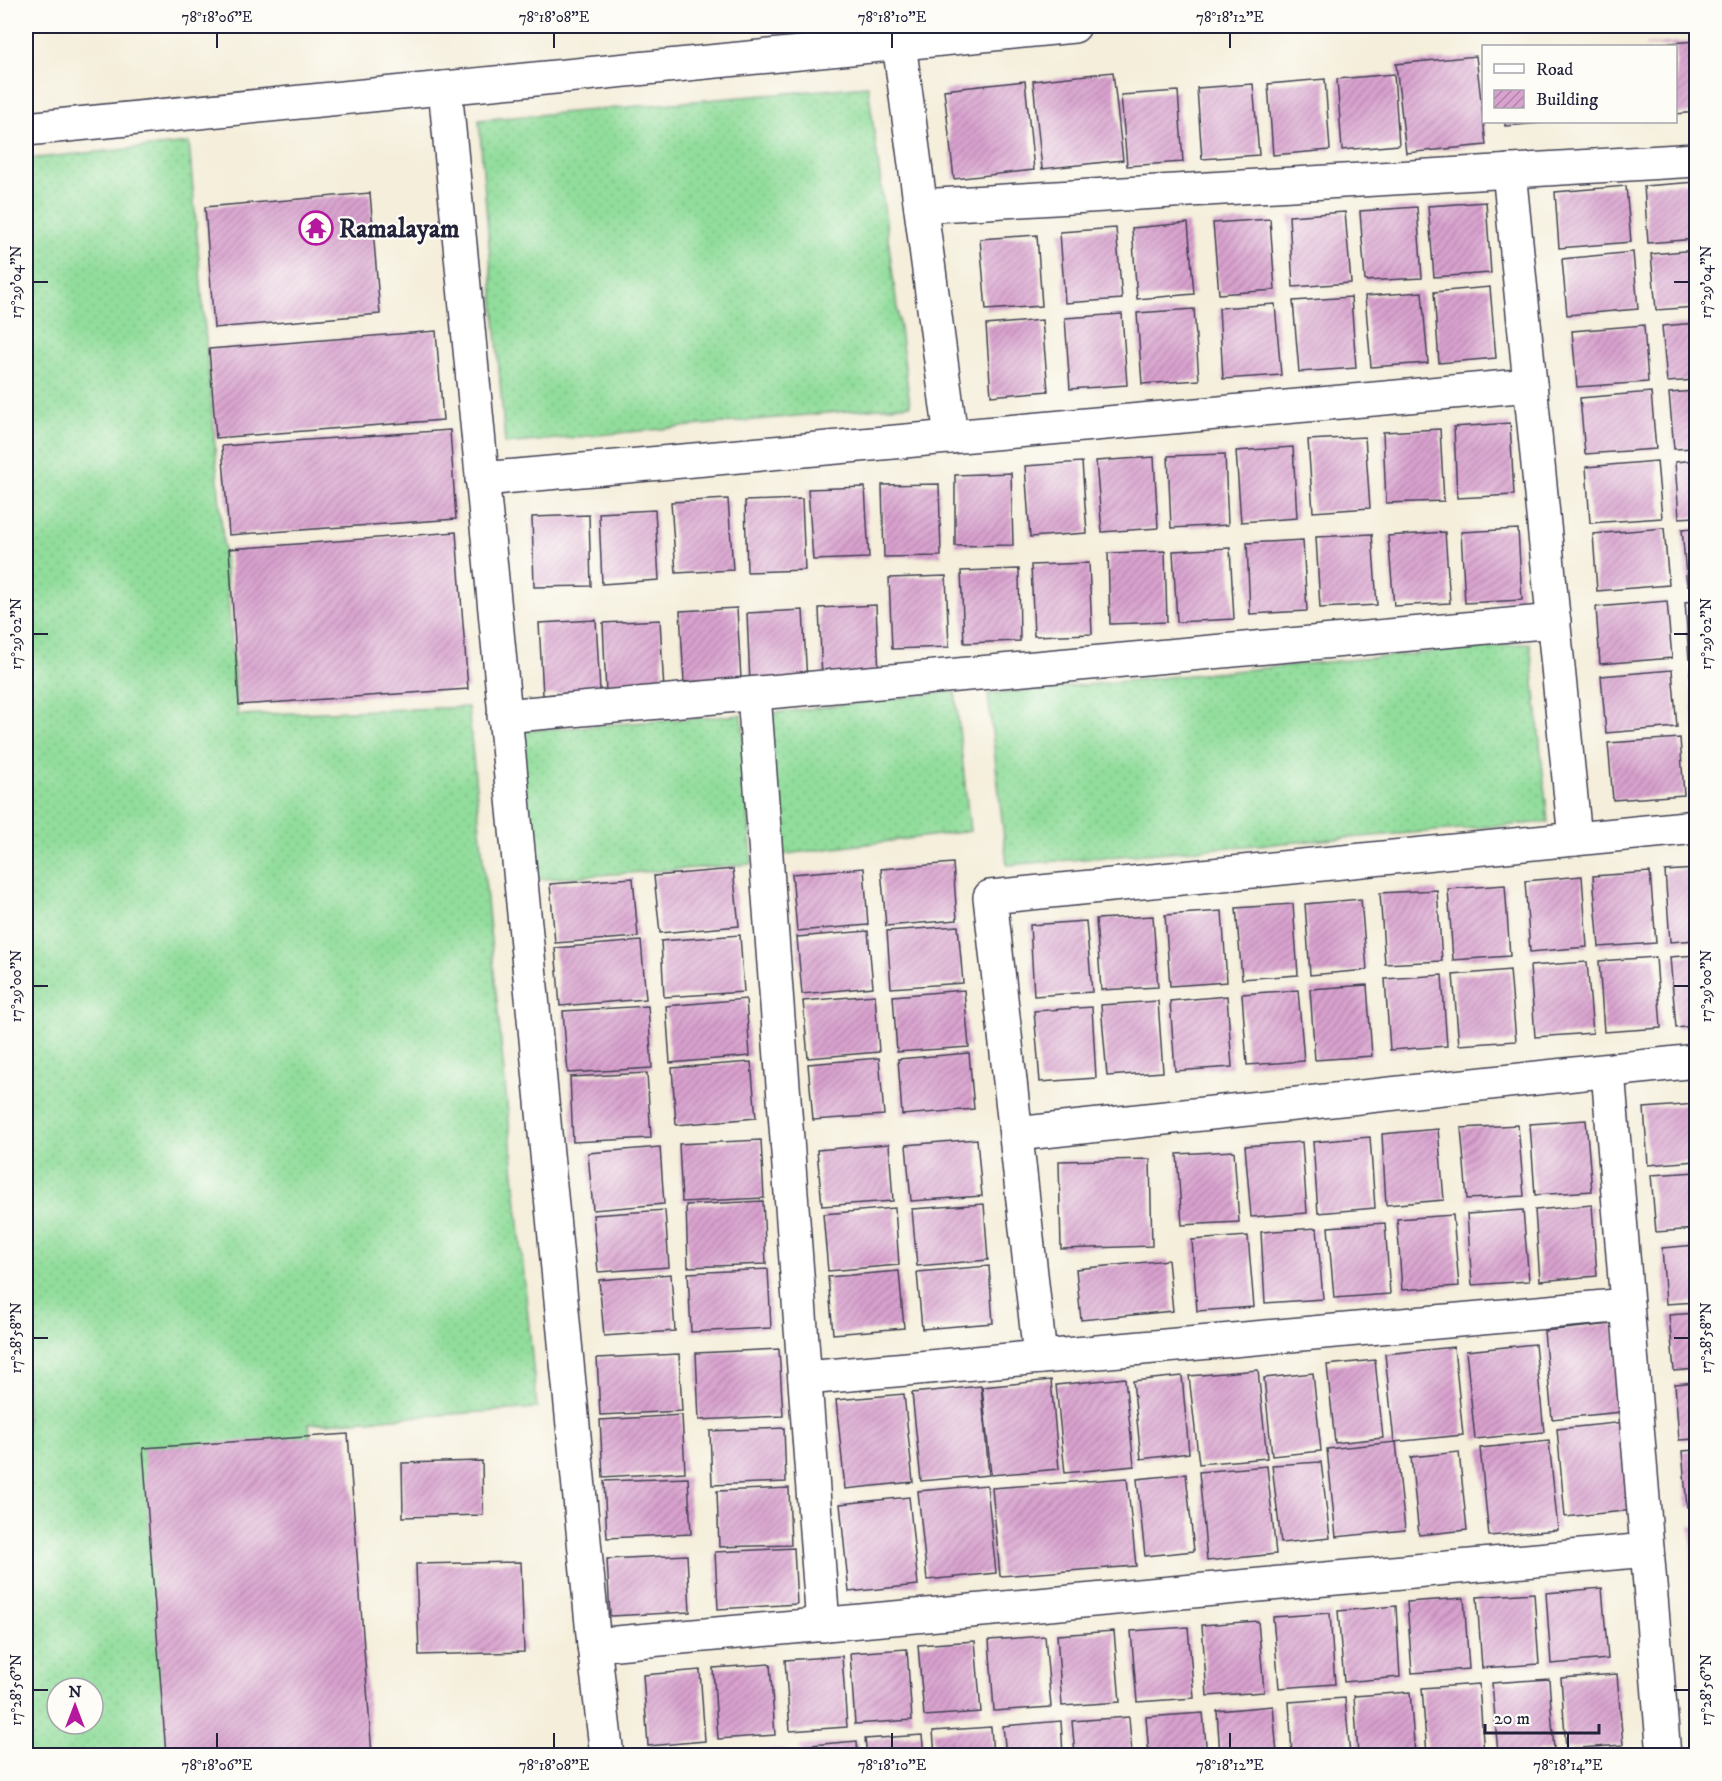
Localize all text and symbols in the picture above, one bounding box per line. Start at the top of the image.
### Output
text: 78°18'06"E [181,8,253,27]
text: 78°18'08"E [519,8,590,27]
text: 78°18'10"E [858,8,927,27]
text: 78°18'12"E [1196,8,1264,27]
legend [1482,45,1677,123]
text: Road [1536,59,1573,81]
text: Building [1536,89,1598,111]
temple icon: Ramalayam [298,210,334,246]
place label: Ramalayam [339,213,460,246]
text: 17°29'04"N [7,245,26,319]
text: 17°29'04"N [1697,245,1716,319]
text: 17°29'02"N [7,598,26,670]
text: 17°29'02"N [1697,598,1716,670]
text: 17°29'00"N [7,950,26,1022]
text: 17°29'00"N [1697,950,1716,1022]
text: 17°28'58"N [7,1302,26,1374]
text: 17°28'58"N [1697,1302,1716,1374]
text: 17°28'56"N [7,1654,26,1726]
text: 17°28'56"N [1697,1654,1716,1726]
north arrow [45,1676,105,1736]
text: N [68,1682,82,1702]
scale bar [1485,1697,1599,1735]
text: 20 m [1494,1708,1530,1730]
text: 78°18'06"E [181,1756,253,1775]
text: 78°18'08"E [519,1756,590,1775]
text: 78°18'10"E [858,1756,927,1775]
text: 78°18'12"E [1196,1756,1264,1775]
text: 78°18'14"E [1533,1756,1603,1775]

